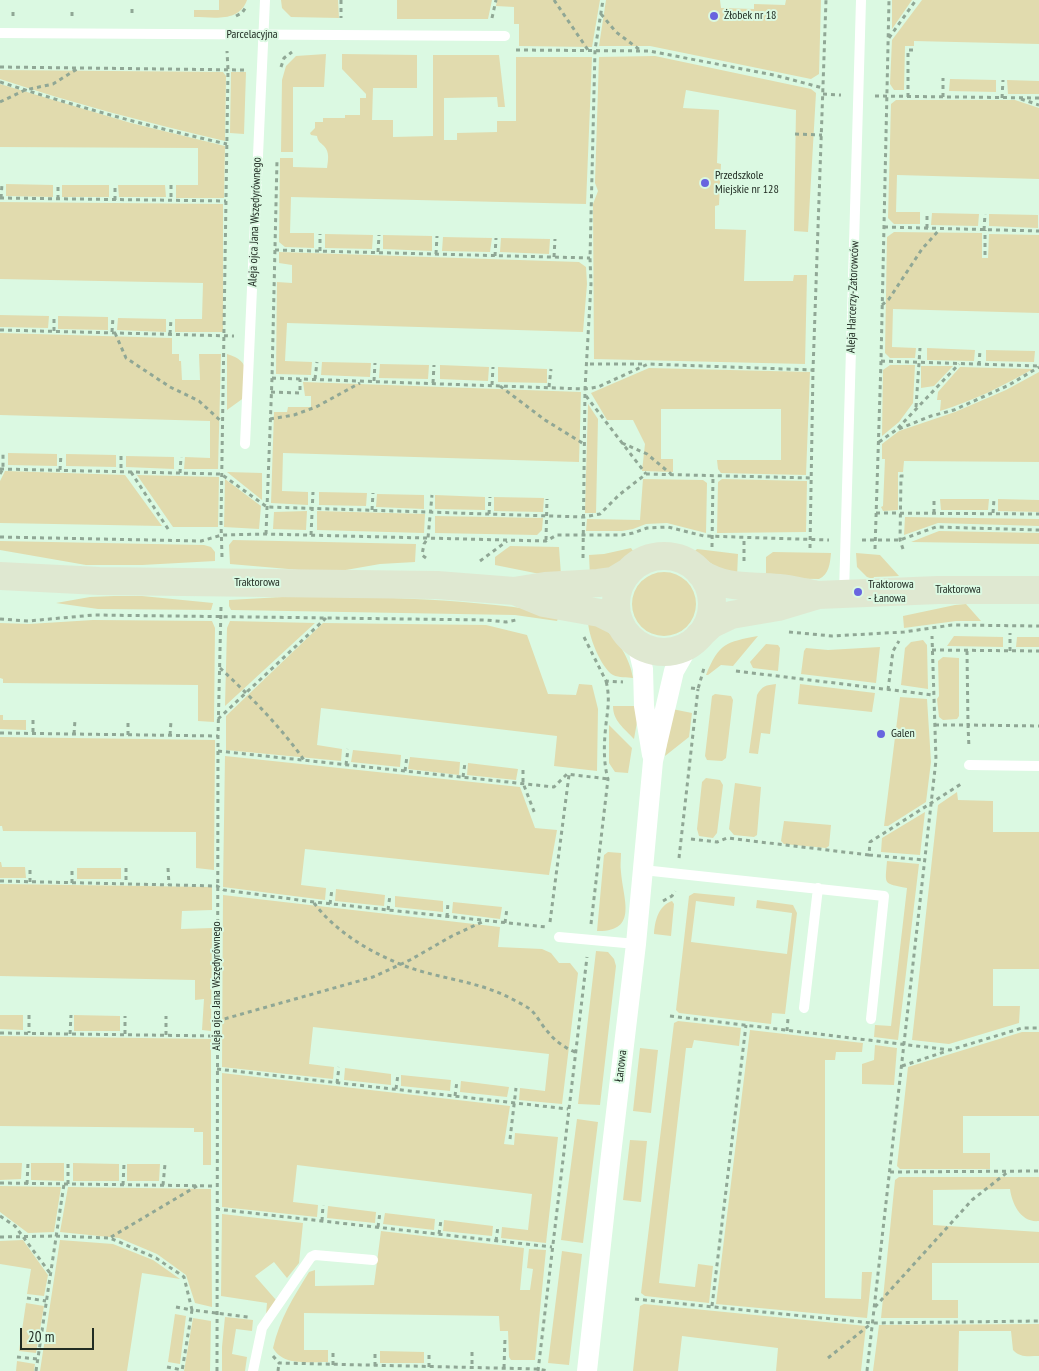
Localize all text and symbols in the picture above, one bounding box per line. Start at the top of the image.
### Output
place label: Żłobek nr 18 [724,9,777,23]
marker: Żłobek nr 18 [708,10,720,22]
street label: Parcelacyjna [226,28,278,42]
street label: Aleja ojca Jana Wszędyrównego [246,157,264,287]
place label: Przedszkole Miejskie nr 128 [715,169,779,197]
marker: Przedszkole Miejskie nr 128 [699,177,711,189]
street label: Aleja Harcerzy-Zatorowców [844,241,862,353]
street label: Traktorowa [234,576,280,590]
place label: Traktorowa - Łanowa [868,578,914,606]
street label: Traktorowa [935,583,981,597]
marker: Traktorowa - Łanowa [852,586,864,598]
place label: Galen [891,727,915,741]
marker: Galen [875,728,887,740]
street label: Aleja ojca Jana Wszędyrównego [210,921,224,1051]
street label: Łanowa [612,1049,630,1083]
scale bar [22,1318,96,1350]
text: 20 m [28,1327,54,1346]

